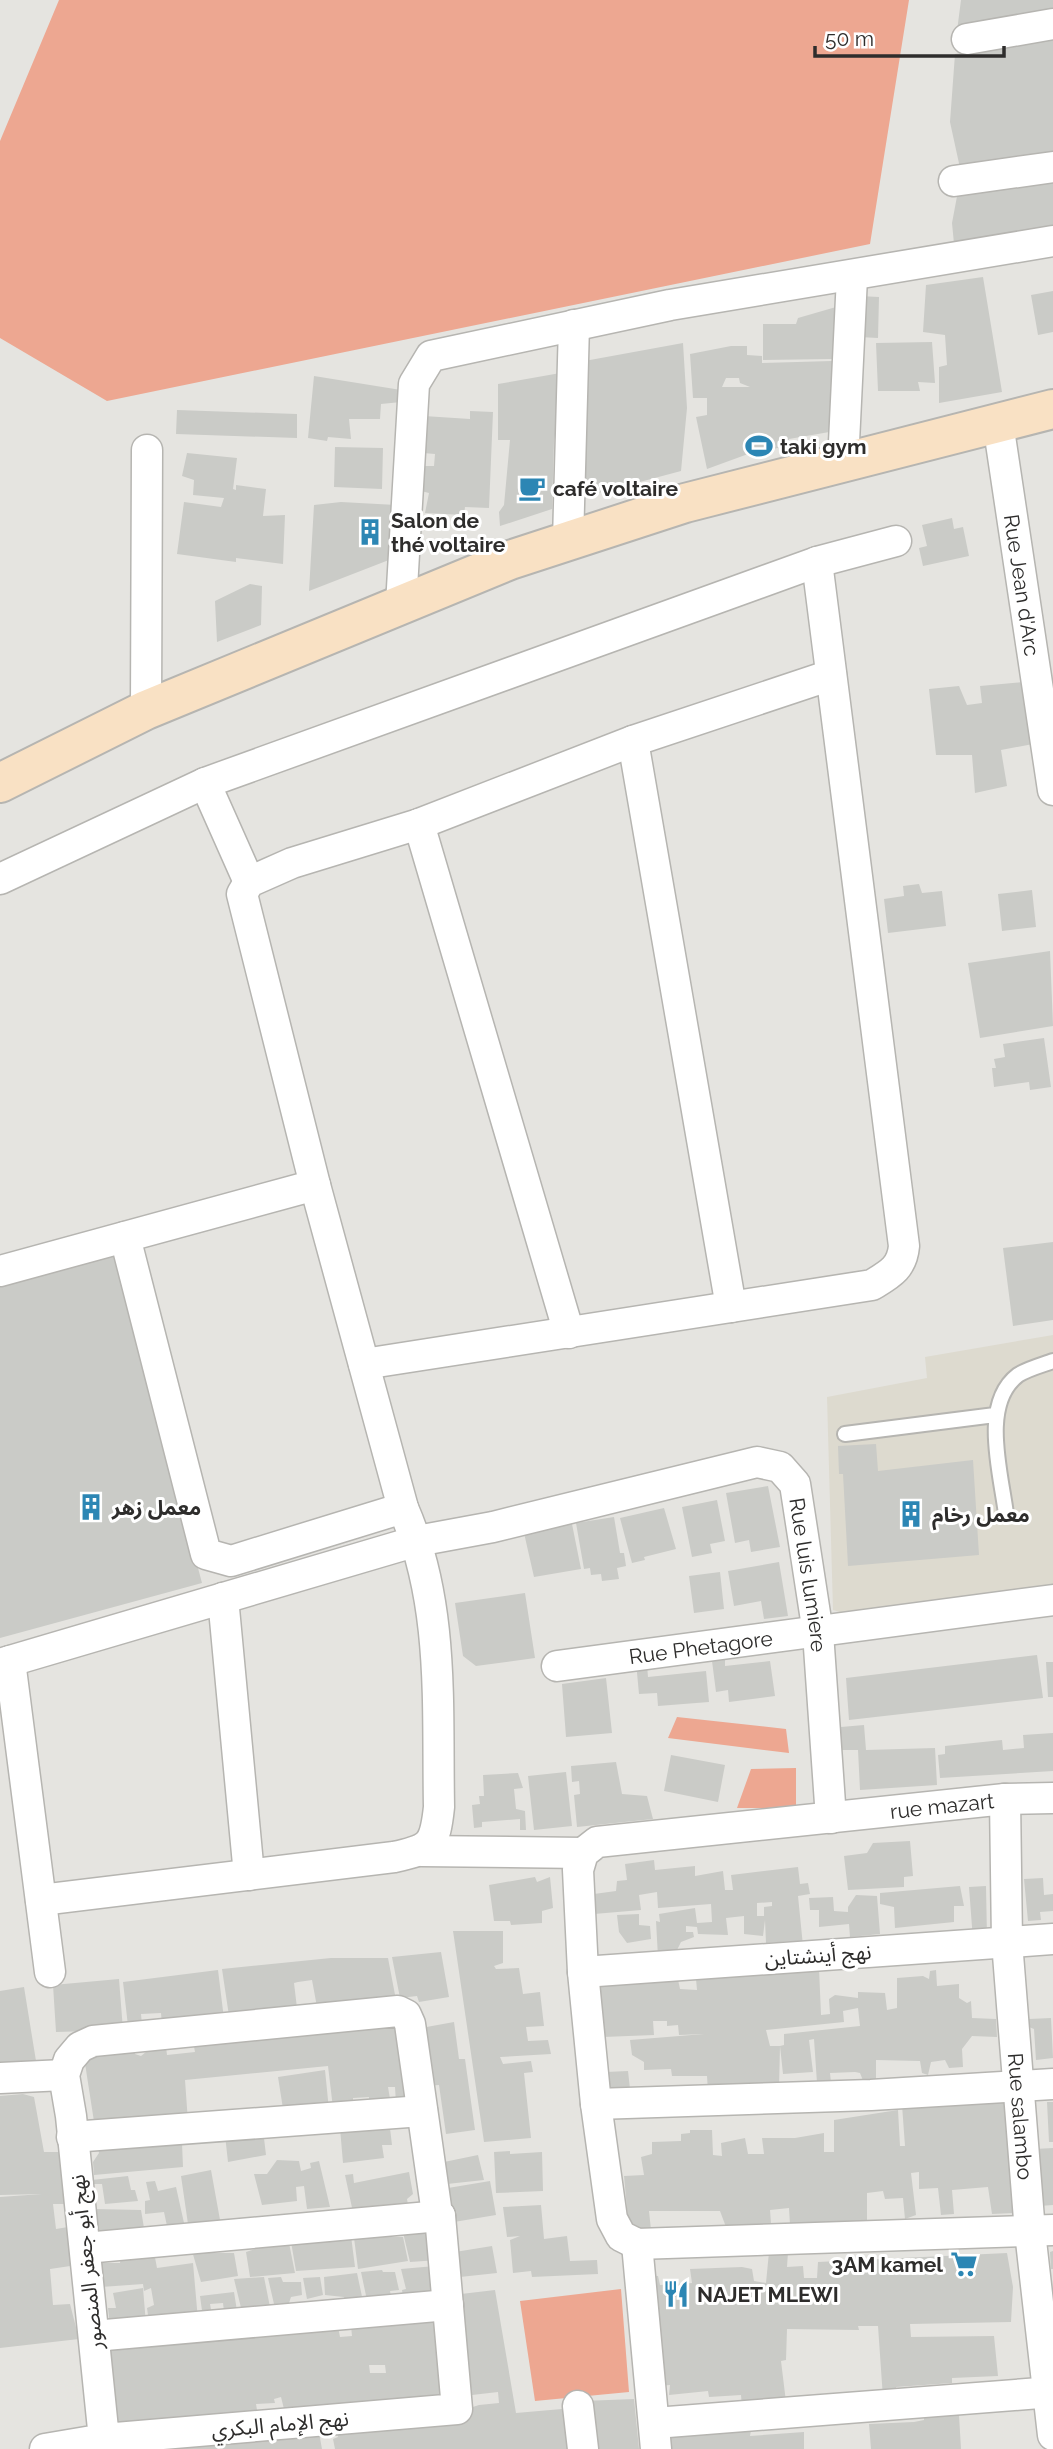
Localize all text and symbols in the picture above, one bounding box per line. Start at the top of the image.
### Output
scale bar [815,14,1004,58]
text: 50 m [825,26,874,51]
sports icon: taki gym [744,431,774,461]
place label: taki gym [780,434,867,459]
cafe icon: café voltaire [517,473,547,503]
place label: café voltaire [553,476,678,501]
place label: Salon de thé voltaire [391,508,506,557]
street label: Rue Jean d'Arc [999,513,1045,658]
building icon: Salon de thé voltaire [355,517,385,547]
building icon: معمل زهر [76,1492,106,1522]
place label: معمل زهر [111,1495,201,1520]
street label: Rue luis lumiere [785,1496,832,1653]
building icon: معمل رخام [896,1499,926,1529]
place label: معمل رخام [932,1502,1030,1531]
street label: Rue Phetagore [627,1625,774,1669]
street label: rue mazart [889,1788,995,1824]
street label: نهج أينشتاين [764,1939,873,1974]
street label: Rue salambo [1003,2052,1038,2181]
street label: نهج أبو جعفر المنصور [64,2173,111,2352]
supermarket icon: 3AM kamel [949,2249,979,2279]
place label: 3AM kamel [832,2252,943,2277]
restaurant icon: NAJET MLEWI [661,2279,691,2309]
place label: NAJET MLEWI [697,2282,839,2307]
street label: نهج الإمام البكري [210,2406,350,2446]

